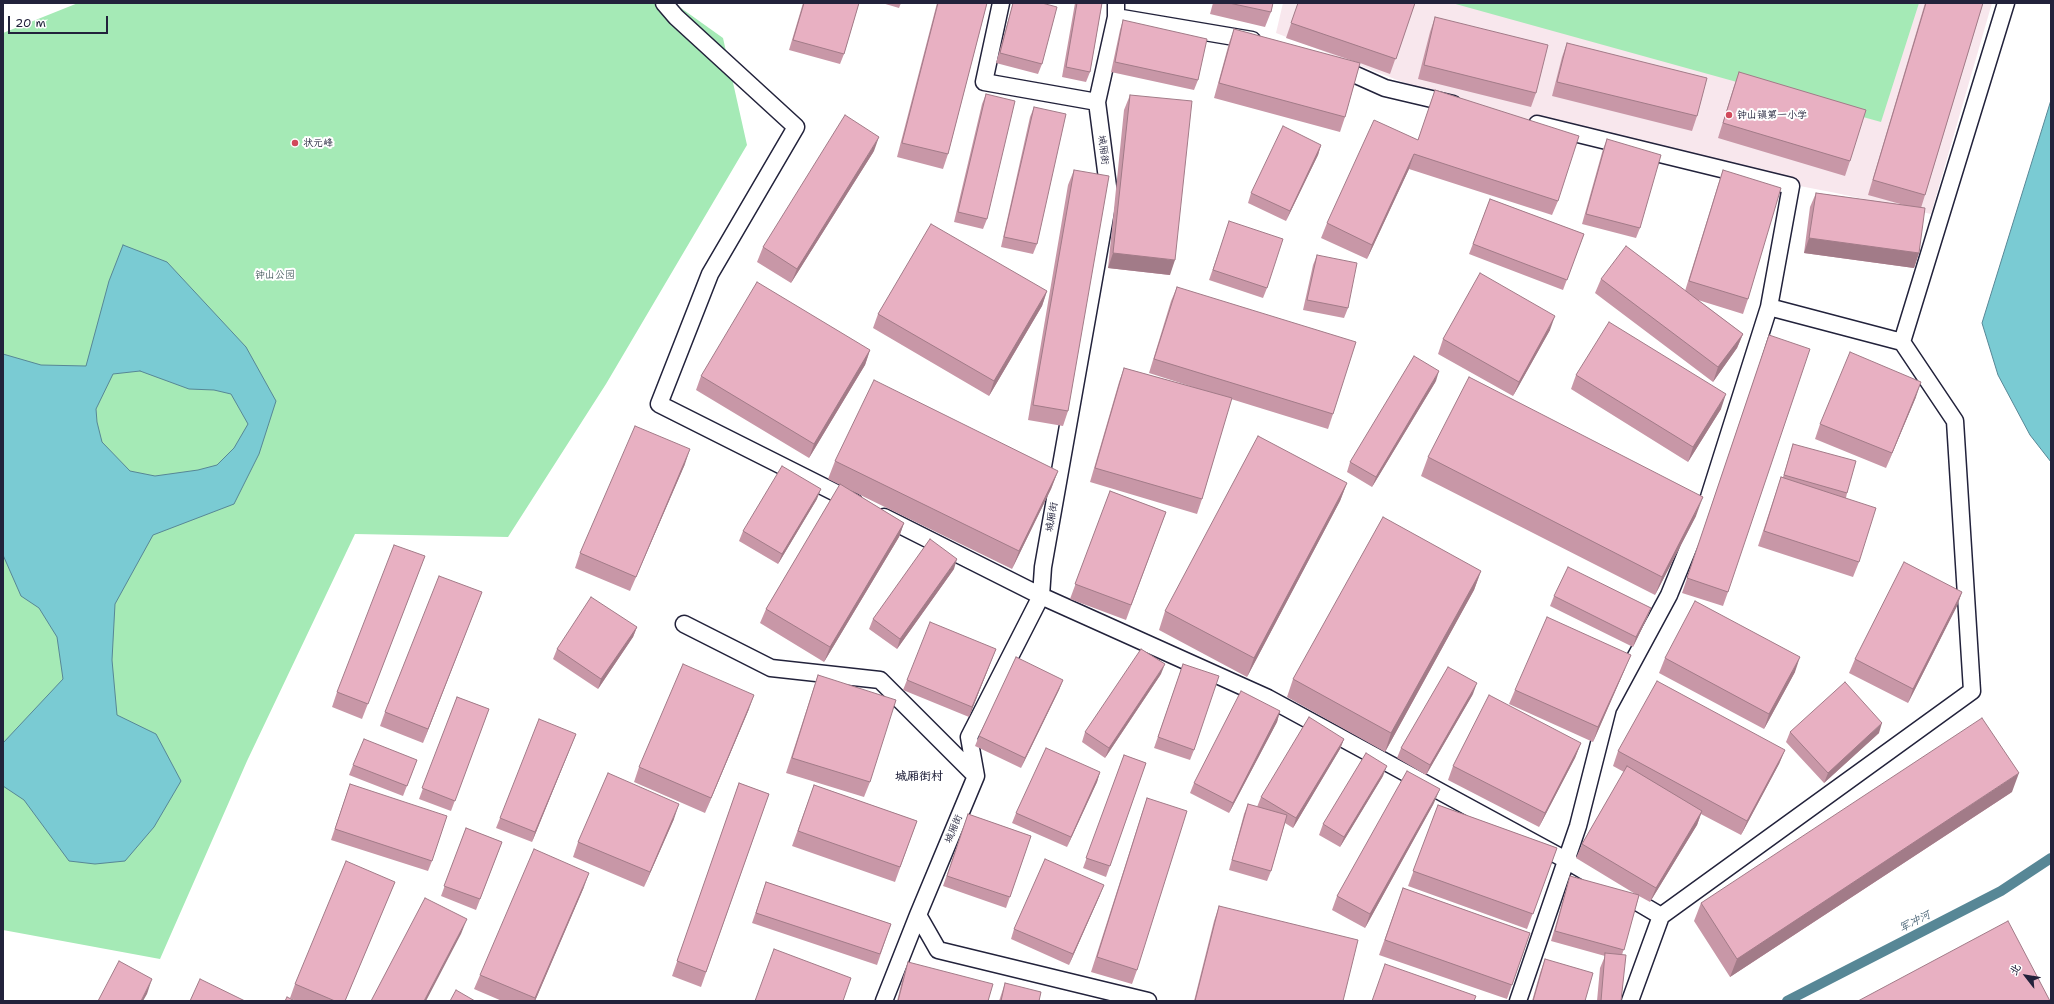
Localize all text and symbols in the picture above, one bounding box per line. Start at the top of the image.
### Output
scale bar [10,8,110,34]
text: 20 m [15,15,46,31]
place label: 钟山镇第一小学 [1737,109,1807,121]
marker: 钟山镇第一小学 [1724,110,1734,120]
street label: 城厢街 [1095,134,1111,166]
place label: 状元峰 [303,137,333,149]
marker: 状元峰 [290,138,300,148]
park label: 钟山公园 [255,269,295,281]
street label: 城厢街 [1043,501,1061,533]
district label: 城厢街村 [895,770,943,784]
street label: 城厢街 [943,813,965,845]
water label: 军冲河 [1897,909,1933,935]
north arrow [2006,956,2046,996]
text: 北 [2006,961,2025,978]

